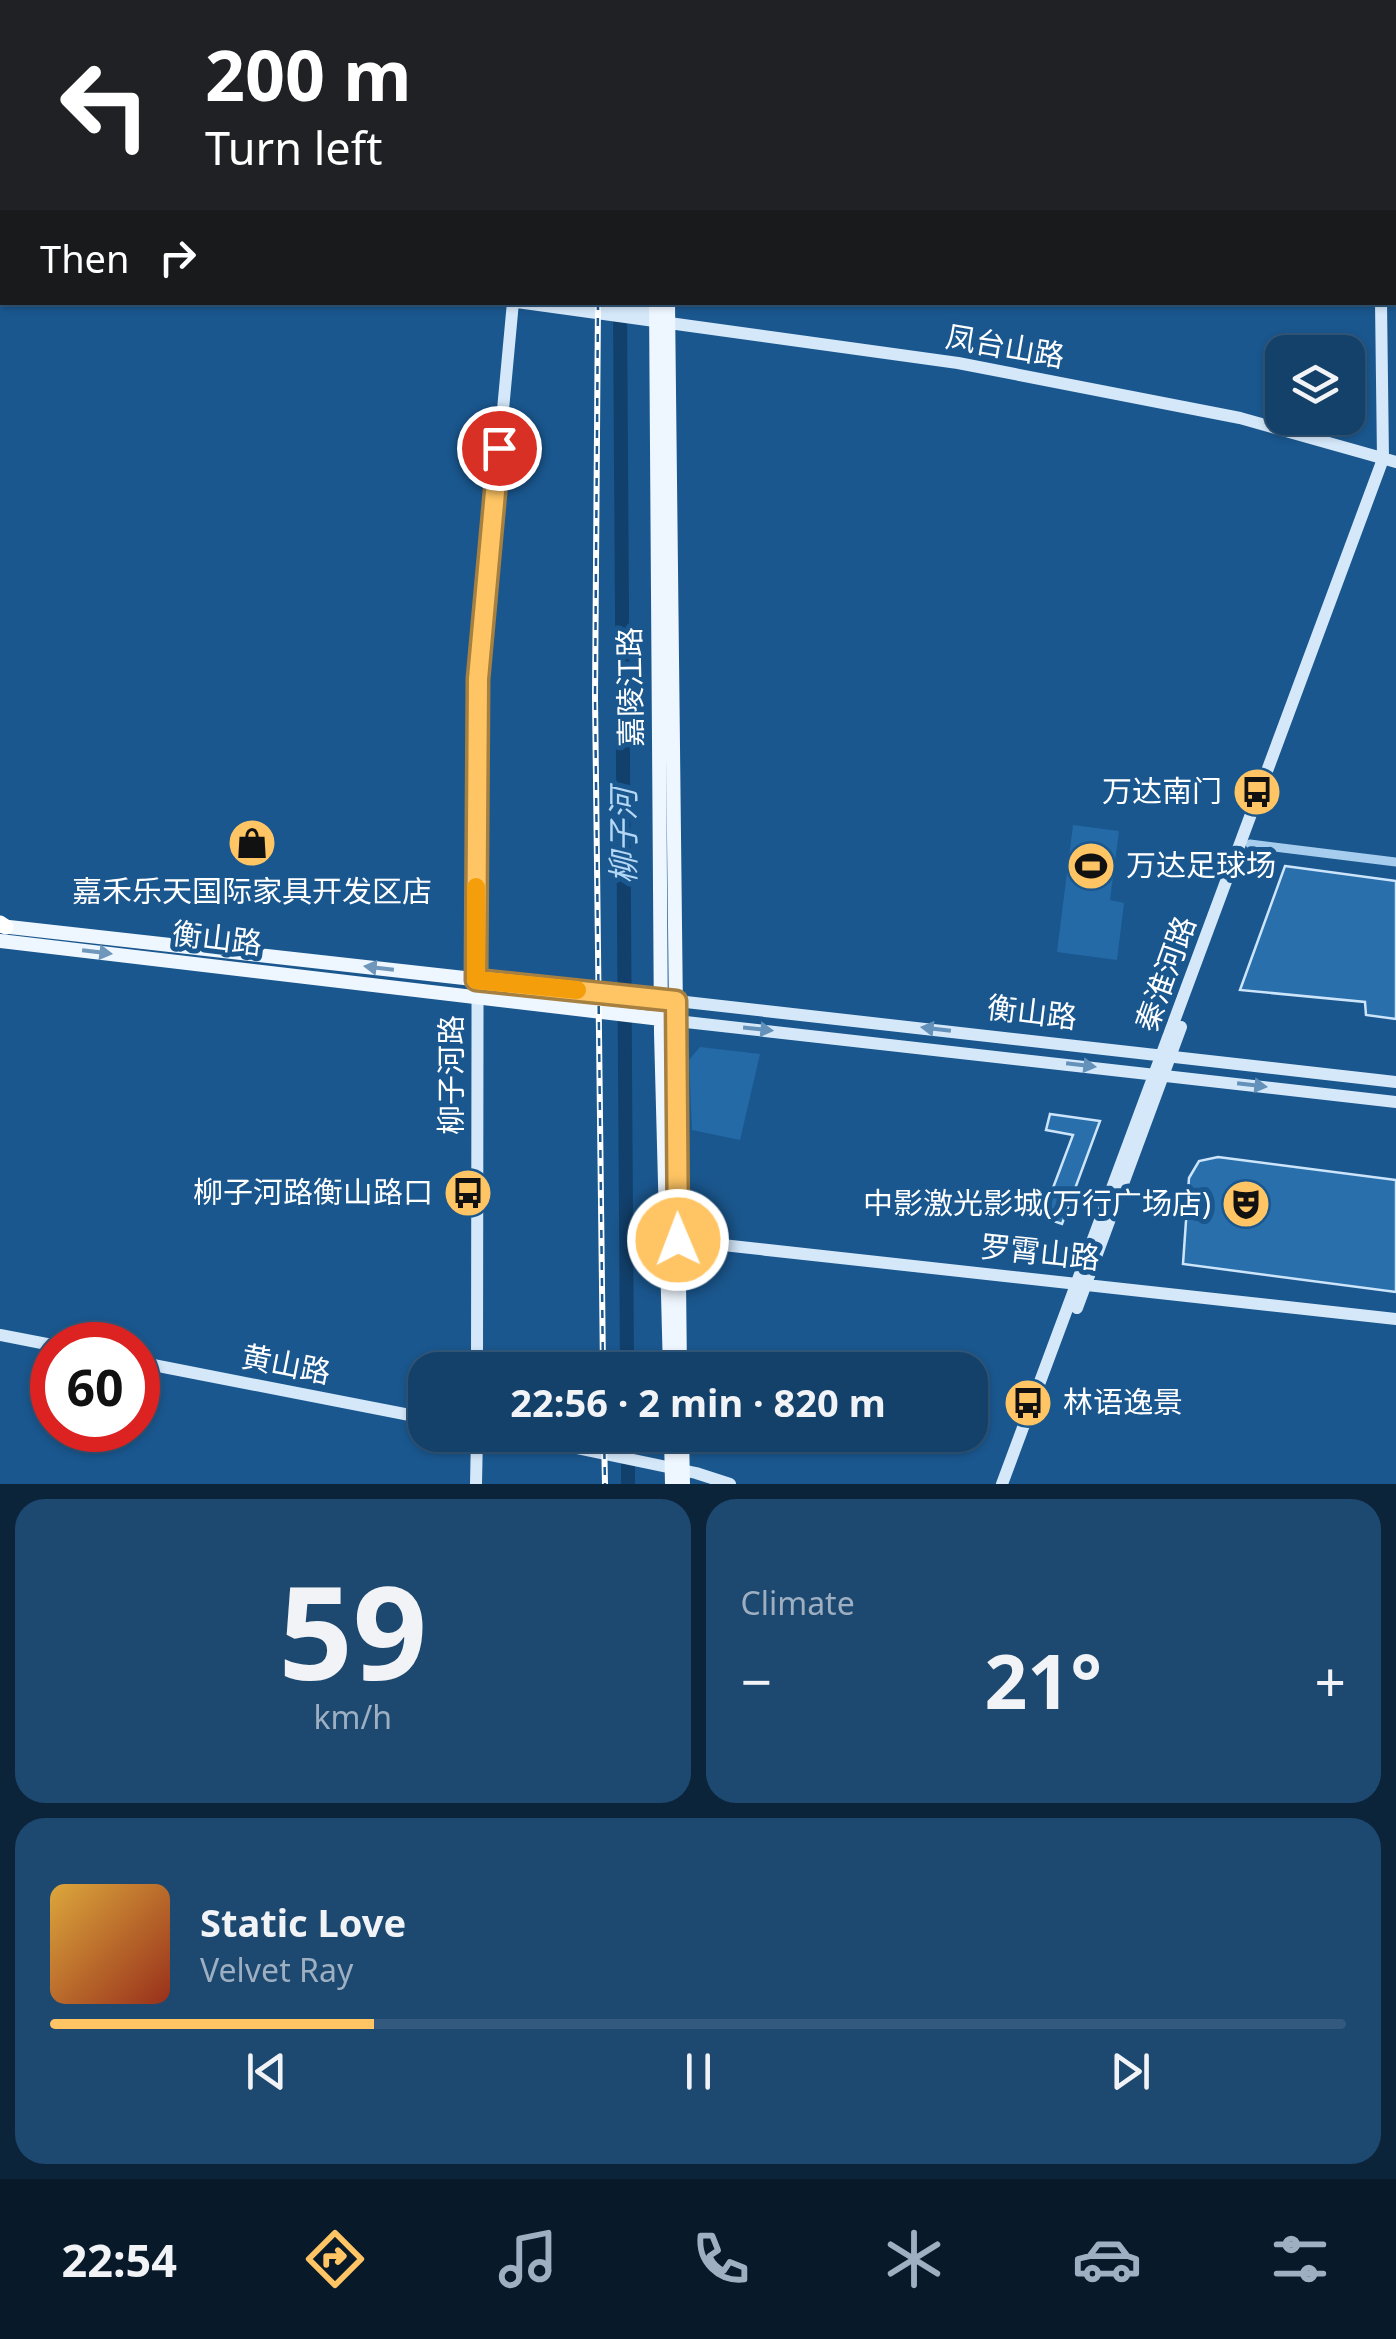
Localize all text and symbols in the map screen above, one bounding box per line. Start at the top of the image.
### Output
text: 200 m [205,26,412,122]
icon: left [40,40,170,170]
text: Turn left [205,117,382,178]
icon: right [150,230,205,285]
text: Then [40,232,130,284]
street label: 凤台山路 [943,315,1068,376]
map controls [1265,335,1365,435]
button: layers [1265,335,1365,435]
pin [457,406,542,491]
icon: arrive [472,421,527,476]
street label: 嘉陵江路 [608,627,651,747]
bus stop icon: 万达南门 [1231,766,1283,818]
place label: 万达南门 [1102,770,1222,811]
water label: 柳子河 [601,782,644,884]
shop icon: 嘉禾乐天国际家具开发区店 [226,817,278,869]
sports icon: 万达足球场 [1065,840,1117,892]
place label: 万达足球场 [1126,844,1276,885]
place label: 嘉禾乐天国际家具开发区店 [72,870,432,911]
street label: 秦淮河路 [1125,910,1204,1037]
street label: 衡山路 [170,912,264,963]
one-way arrow [81,944,113,960]
one-way arrow [363,960,394,976]
street label: 衡山路 [985,986,1079,1037]
street label: 柳子河路 [430,1015,471,1135]
one-way arrow [743,1021,774,1037]
one-way arrow [919,1021,951,1037]
one-way arrow [1066,1057,1097,1073]
one-way arrow [1236,1077,1268,1093]
bus stop icon: 柳子河路衡山路口 [442,1167,494,1219]
place label: 柳子河路衡山路口 [193,1171,433,1212]
theatre icon: 中影激光影城(万行广场店) [1220,1178,1272,1230]
place label: 中影激光影城(万行广场店) [863,1182,1211,1223]
position arrow [626,1188,730,1292]
street label: 罗霄山路 [978,1225,1102,1278]
speed limit sign: 60 [30,1322,160,1452]
street label: 黄山路 [238,1335,334,1392]
text: 22:56 · 2 min · 820 m [510,1376,886,1428]
bus stop icon: 林语逸景 [1002,1377,1054,1429]
place label: 林语逸景 [1063,1381,1183,1422]
text: 59 [278,1541,427,1718]
text: Climate [741,1581,855,1624]
text: 21° [984,1629,1102,1731]
text: − [741,1643,772,1718]
text: + [1315,1643,1346,1718]
text: km/h [313,1695,392,1738]
text: Static Love [200,1896,406,1948]
text: Velvet Ray [200,1948,353,1991]
icon: previous [239,2044,294,2099]
icon: pause [671,2044,726,2099]
icon: next [1103,2044,1158,2099]
icon: directions [300,2224,370,2294]
icon: music [493,2224,563,2294]
icon: phone [686,2224,756,2294]
icon: climate [879,2224,949,2294]
icon: car [1072,2224,1142,2294]
icon: filters [1265,2224,1335,2294]
text: 22:54 [61,2229,177,2290]

